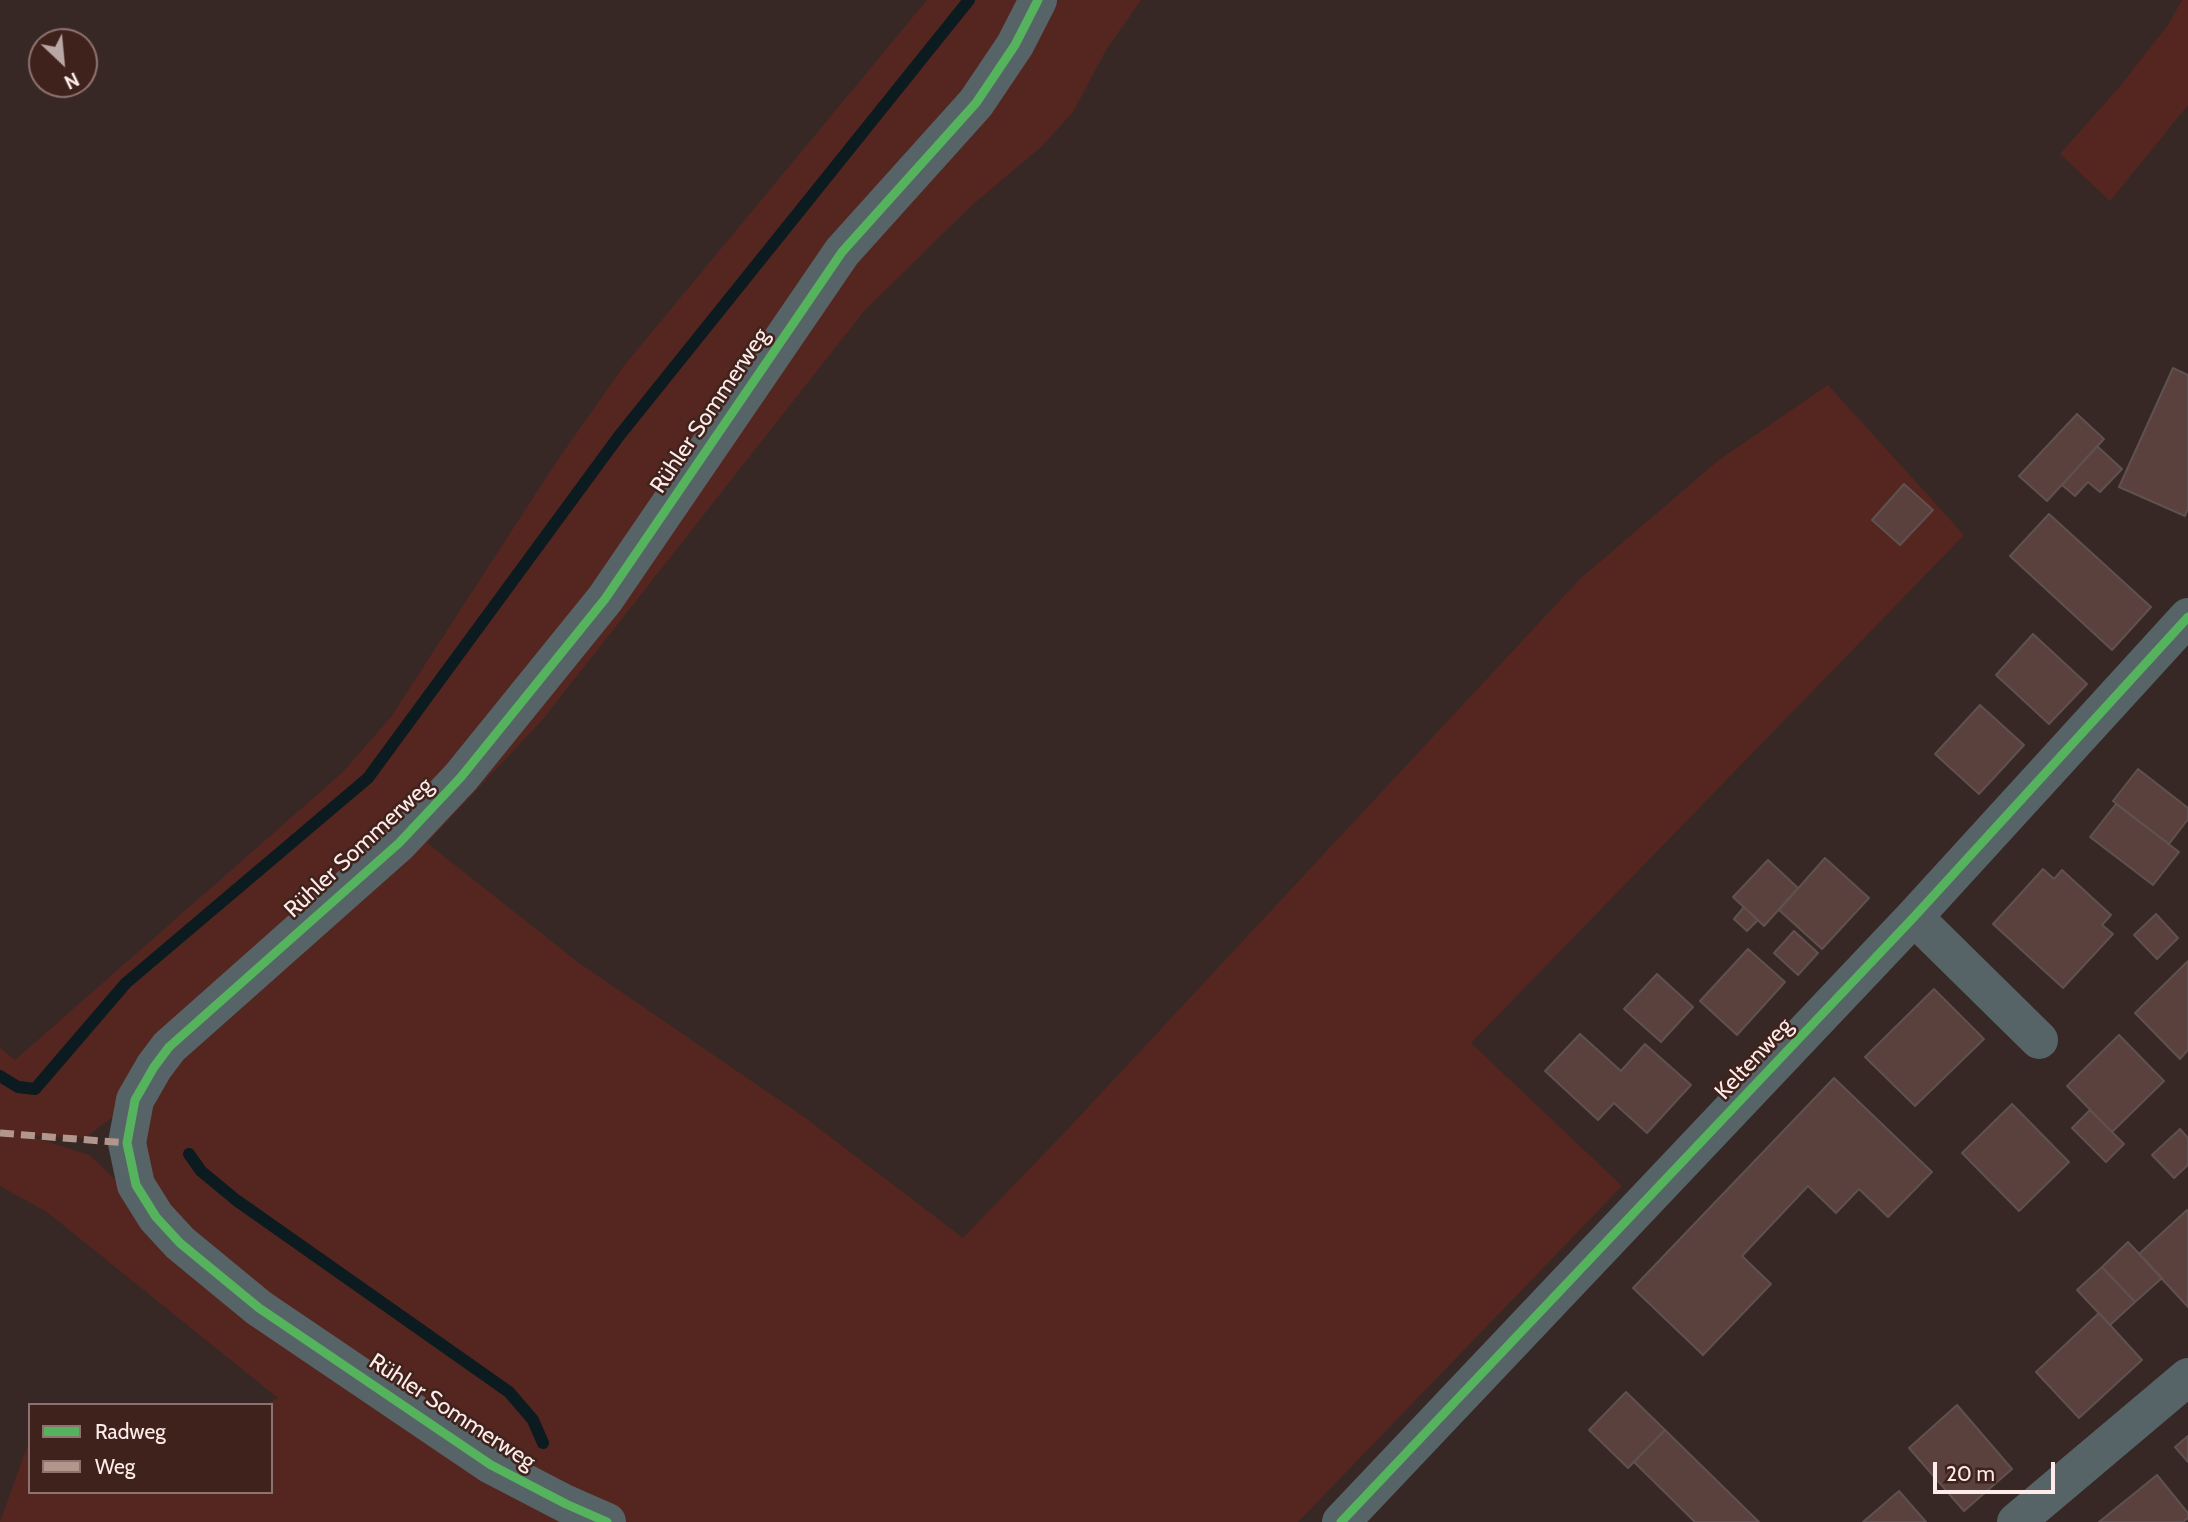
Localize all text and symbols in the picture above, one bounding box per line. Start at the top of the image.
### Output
north arrow [28,28,98,98]
text: N [60,67,83,94]
street label: Rühler Sommerweg [645,323,775,499]
street label: Rühler Sommerweg [279,772,439,924]
street label: Keltenweg [1709,1013,1799,1105]
street label: Rühler Sommerweg [364,1348,540,1476]
legend [28,1403,273,1494]
text: Radweg [95,1419,166,1444]
scale bar [1936,1448,2058,1492]
text: Weg [95,1454,135,1479]
text: 20 m [1946,1461,1995,1486]

